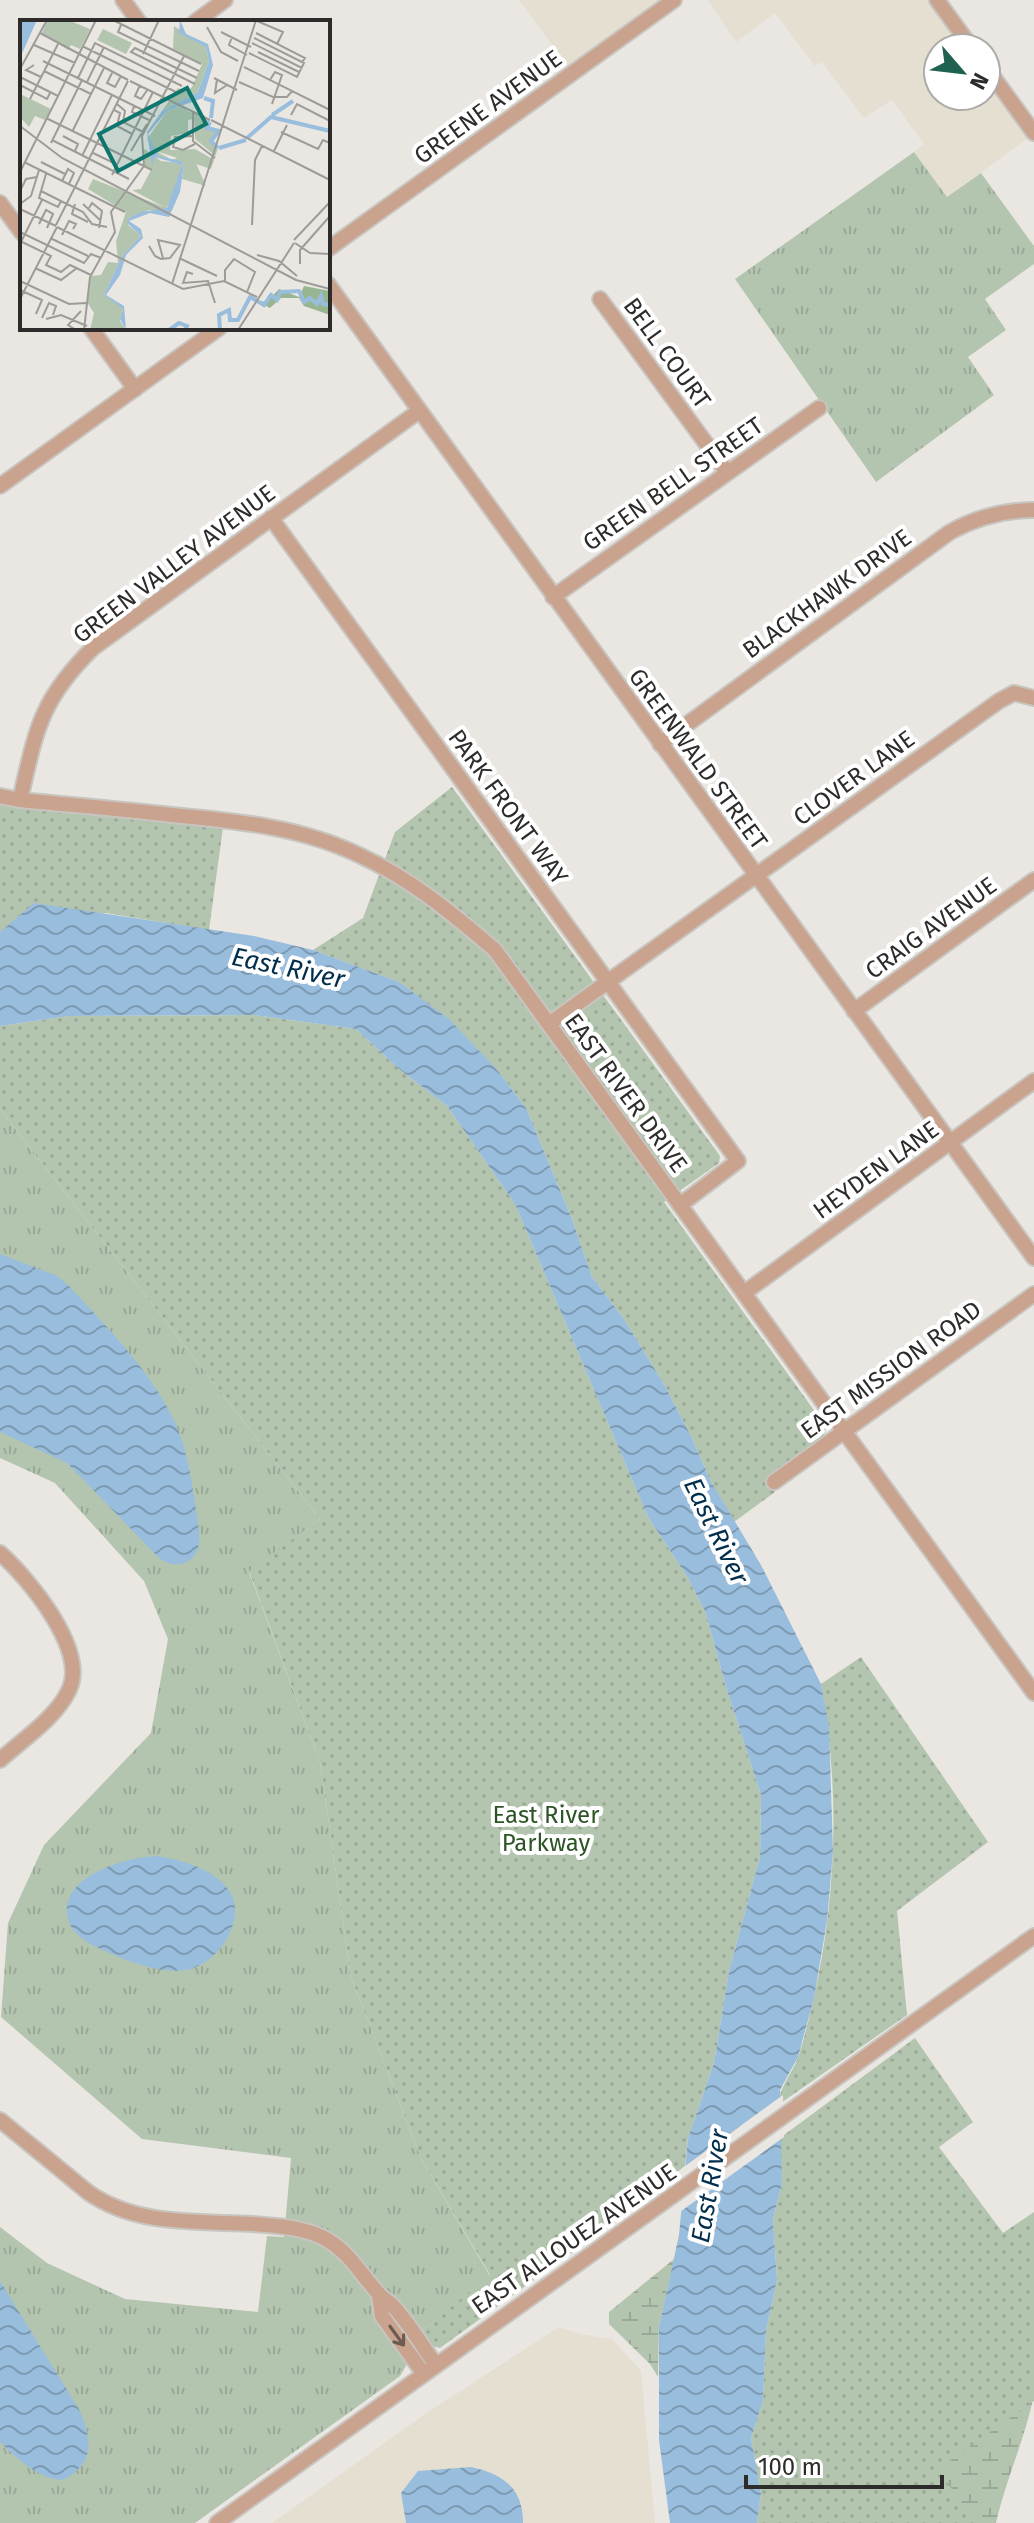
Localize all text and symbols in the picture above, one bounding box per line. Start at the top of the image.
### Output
inset map [20,20,330,330]
north arrow [922,32,1002,112]
street label: GREENE AVENUE [409,44,567,170]
text: N [964,68,995,94]
street label: BELL COURT [618,292,717,414]
street label: GREEN BELL STREET [578,411,769,557]
street label: GREEN VALLEY AVENUE [67,479,281,649]
street label: BLACKHAWK DRIVE [737,524,917,664]
street label: GREENWALD STREET [623,663,773,855]
street label: PARK FRONT WAY [442,724,574,891]
street label: CLOVER LANE [788,725,920,831]
street label: CRAIG AVENUE [860,871,1002,985]
water label: East River [229,941,348,995]
street label: EAST RIVER DRIVE [559,1008,693,1178]
street label: HEYDEN LANE [808,1115,944,1225]
street label: EAST MISSION ROAD [795,1295,987,1445]
water label: East River [677,1473,756,1590]
park label: East River Parkway [493,1801,600,1857]
water label: East River [685,2126,735,2245]
street label: EAST ALLOUEZ AVENUE [466,2158,682,2320]
one-way arrow [388,2325,405,2347]
scale bar [746,2439,942,2489]
text: 100 m [758,2453,822,2481]

